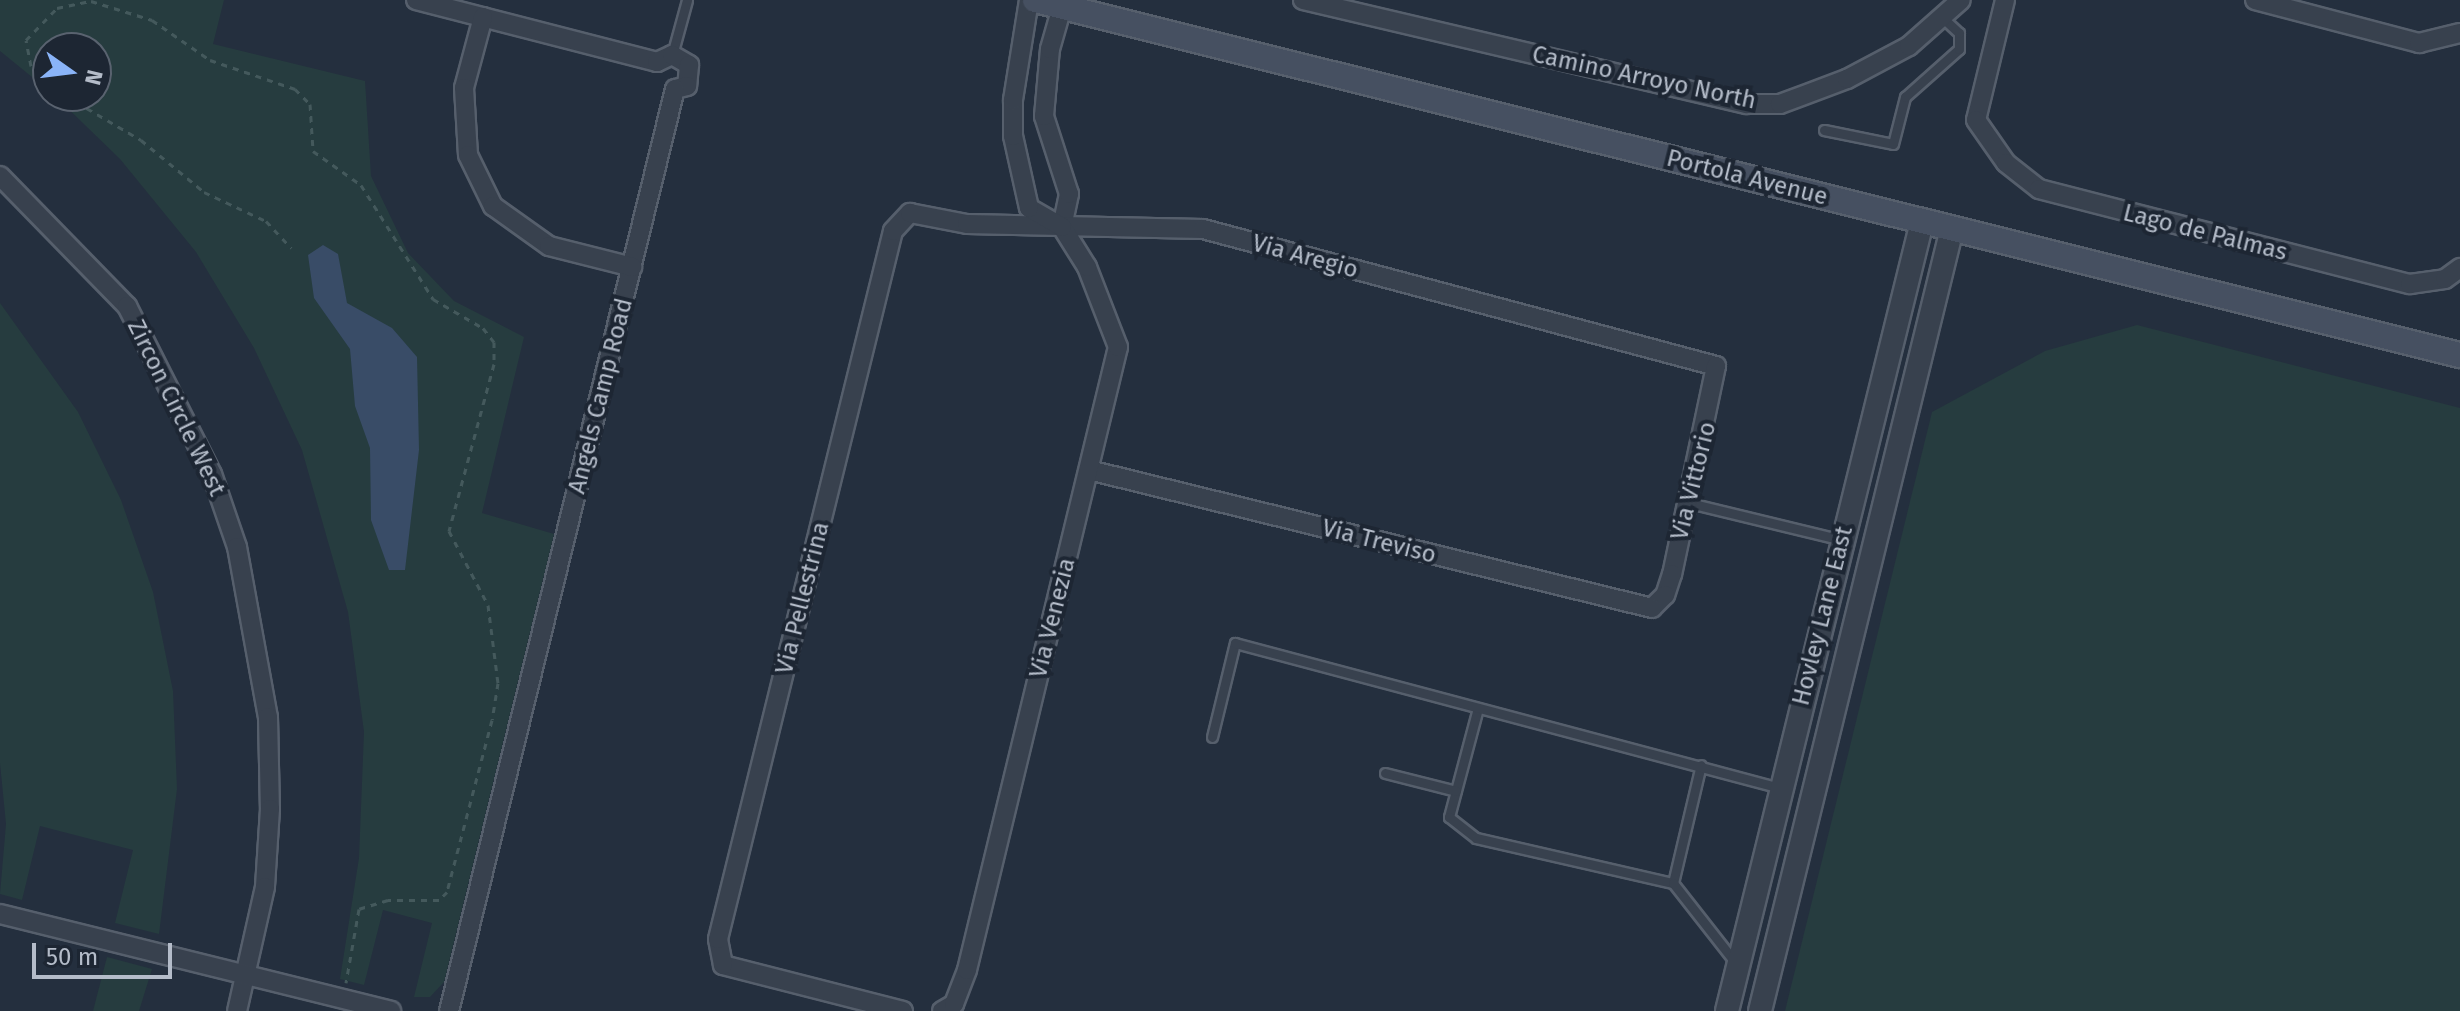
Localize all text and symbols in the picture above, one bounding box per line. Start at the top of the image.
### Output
north arrow [32,32,112,112]
street label: Camino Arroyo North [1529,40,1759,116]
text: N [79,67,109,88]
street label: Portola Avenue [1664,144,1830,212]
street label: Lago de Palmas [2120,199,2290,267]
street label: Via Aregio [1249,229,1361,285]
street label: Angels Camp Road [563,295,639,497]
street label: Zircon Circle West [121,315,231,501]
street label: Via Vittorio [1665,419,1723,543]
street label: Via Treviso [1319,514,1439,570]
street label: Via Pellestrina [770,519,836,677]
street label: Hovley Lane East [1787,523,1859,709]
street label: Via Venezia [1024,555,1082,681]
scale bar [36,927,176,977]
text: 50 m [46,943,98,971]

